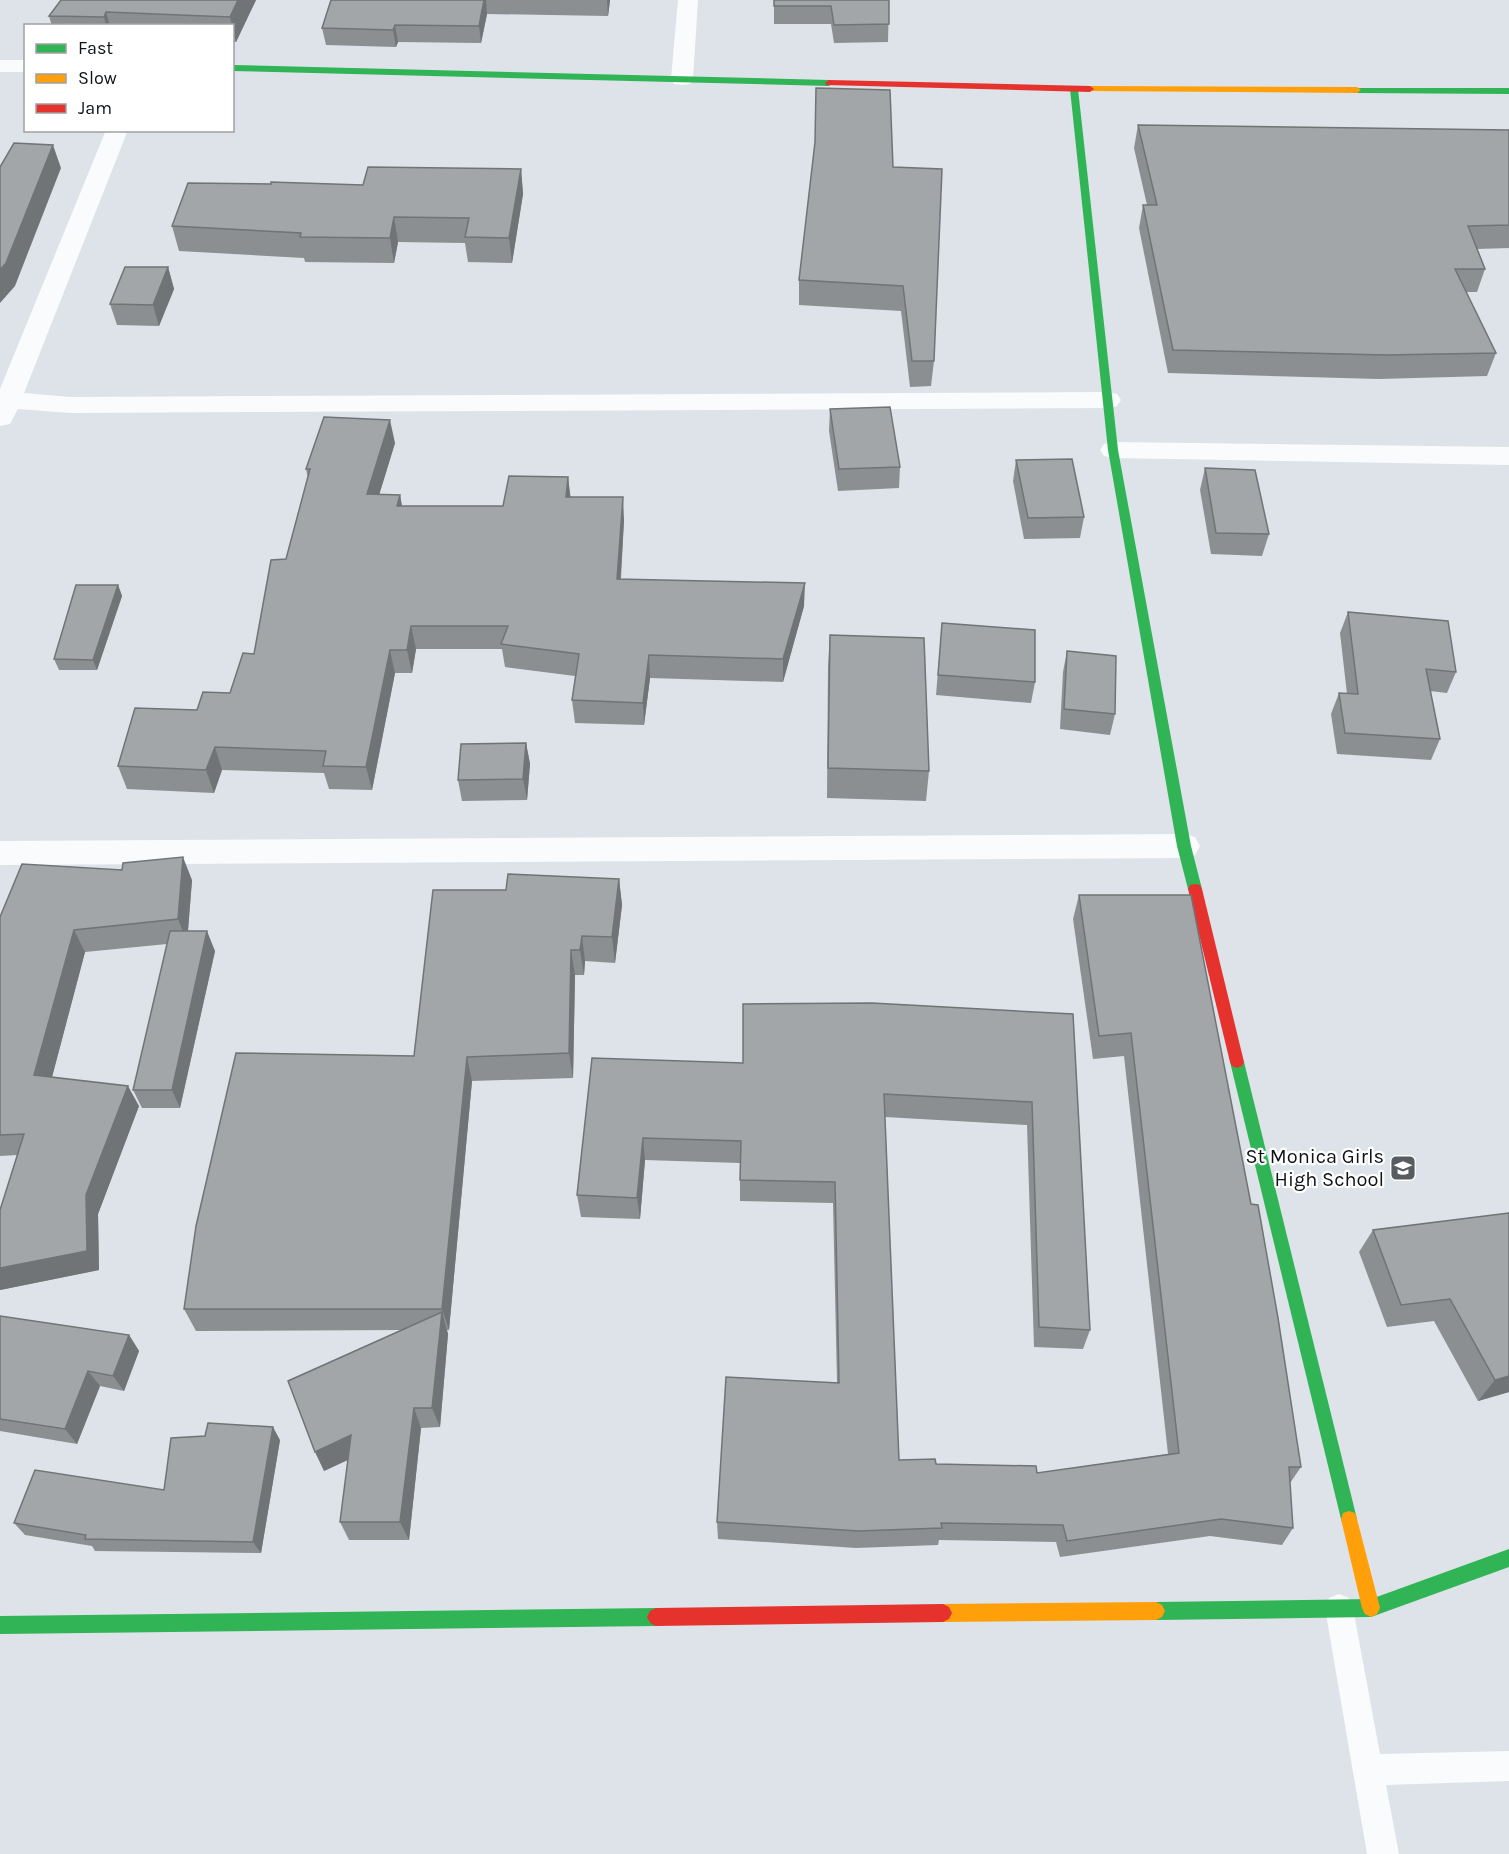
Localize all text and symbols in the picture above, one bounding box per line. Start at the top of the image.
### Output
legend [24,24,234,132]
text: Fast [78,37,113,59]
text: Slow [78,67,117,89]
text: Jam [78,97,112,119]
place label: St Monica Girls High School [1245,1145,1384,1191]
school or university icon: St Monica Girls High School [1388,1153,1418,1183]

